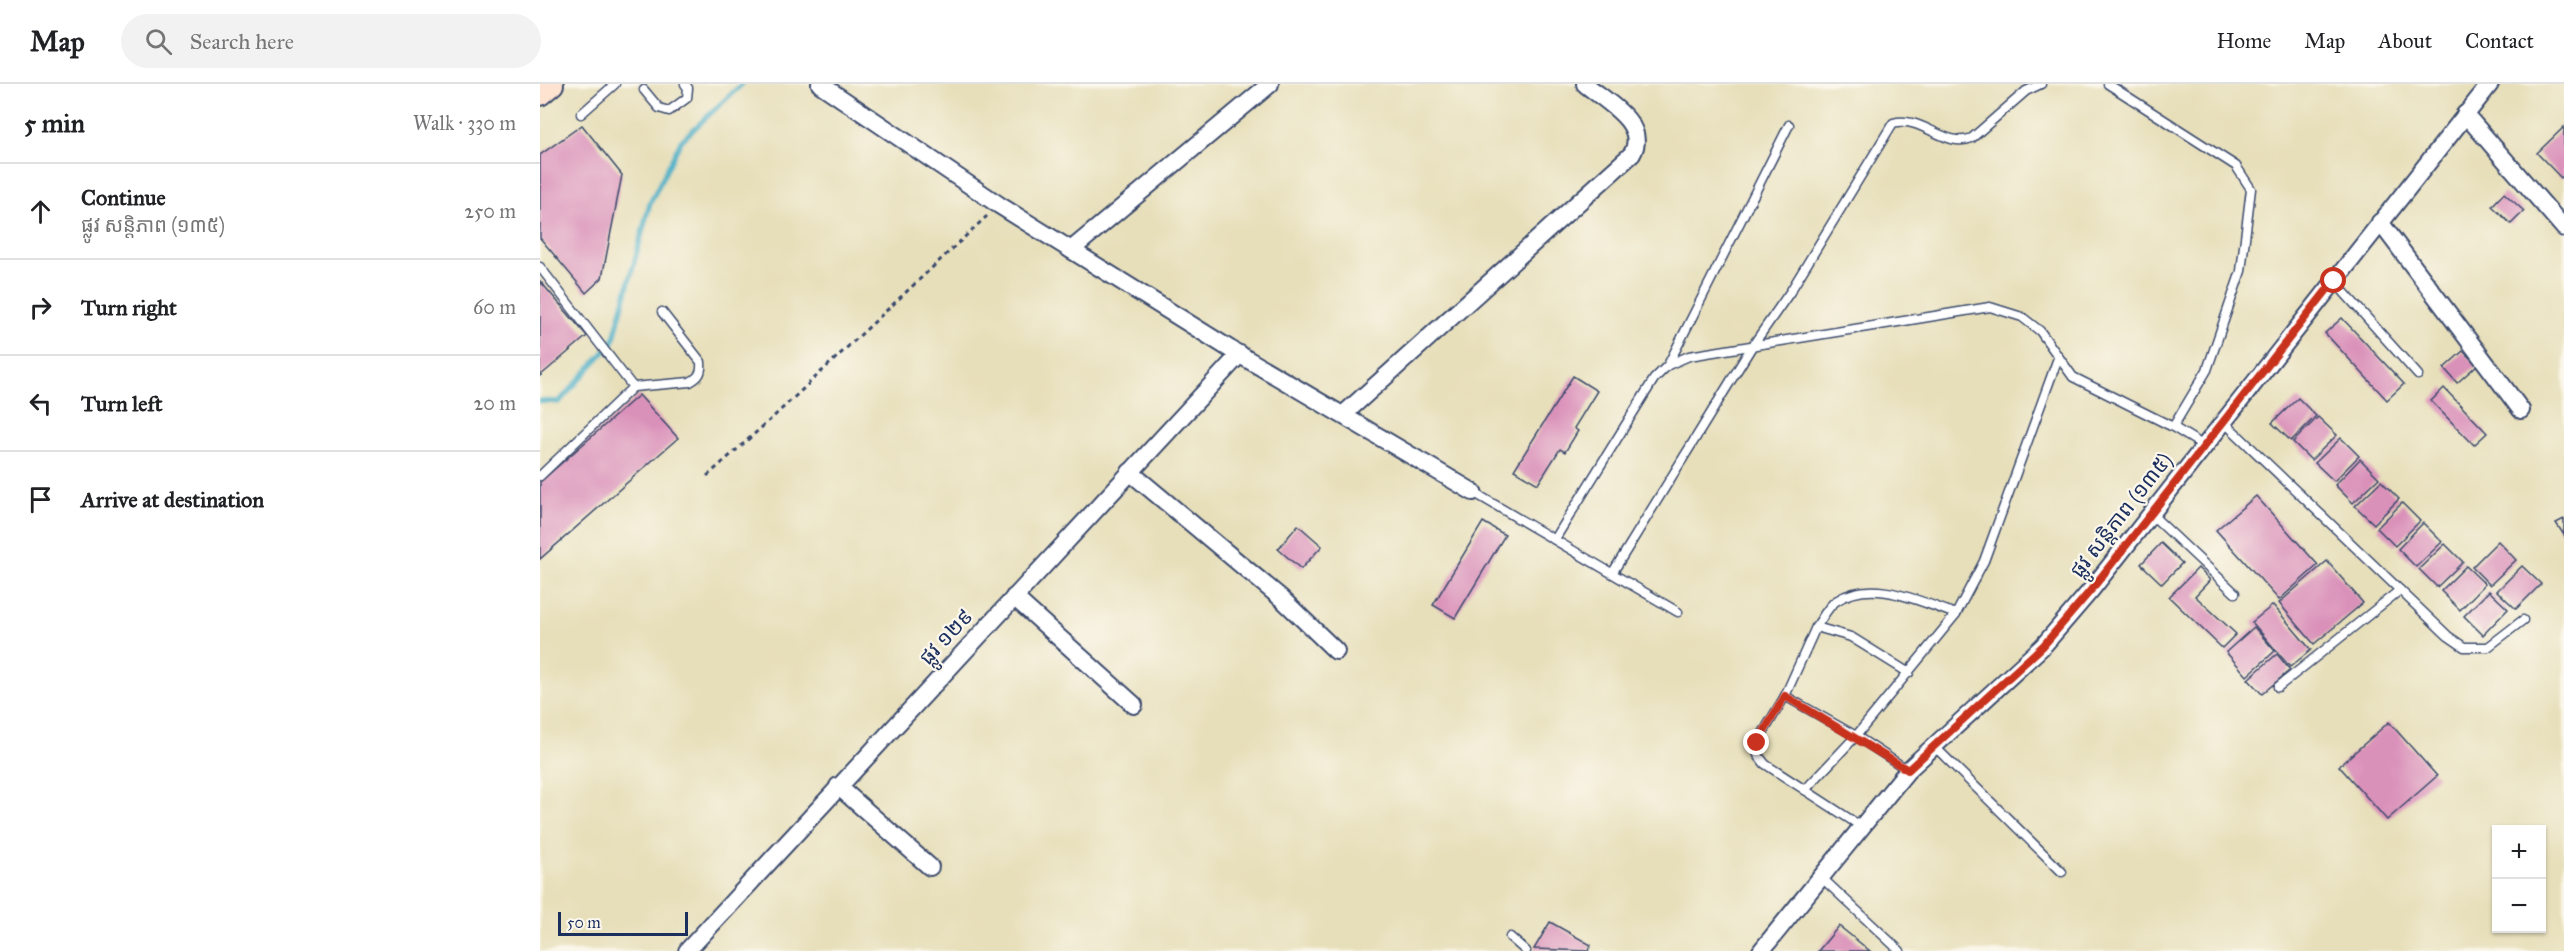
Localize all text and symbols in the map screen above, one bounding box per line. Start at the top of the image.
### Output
search box [121,14,541,68]
text: Map [30,24,85,59]
icon: search [142,25,175,58]
text: Search here [190,28,294,55]
text: Home [2216,28,2271,54]
text: Map [2304,28,2345,54]
text: About [2378,28,2432,54]
text: Contact [2465,28,2534,54]
text: 5 min [24,107,85,139]
text: Walk · 330 m [413,111,516,135]
text: Continue [81,184,166,211]
icon: ahead [24,195,57,228]
text: 250 m [464,199,516,223]
text: ផ្លូវ សន្តិភាព (១៣៥) [81,213,225,237]
route start [2320,267,2346,293]
icon: right [24,291,57,324]
text: Turn right [81,294,177,321]
text: 60 m [473,295,516,319]
icon: left [24,387,57,420]
text: Turn left [81,390,163,417]
text: 20 m [473,391,516,415]
street label: ផ្លូវ សន្តិភាព (១៣៥) [2064,447,2183,586]
icon: arrive [24,483,57,516]
text: Arrive at destination [81,486,264,513]
street label: ផ្លូវ ១២៩ [914,604,983,675]
route end [1743,729,1769,755]
map controls [2492,825,2546,933]
button: + [2492,825,2546,879]
button: − [2492,879,2546,933]
scale bar [558,909,688,936]
text: 50 m [567,913,601,932]

